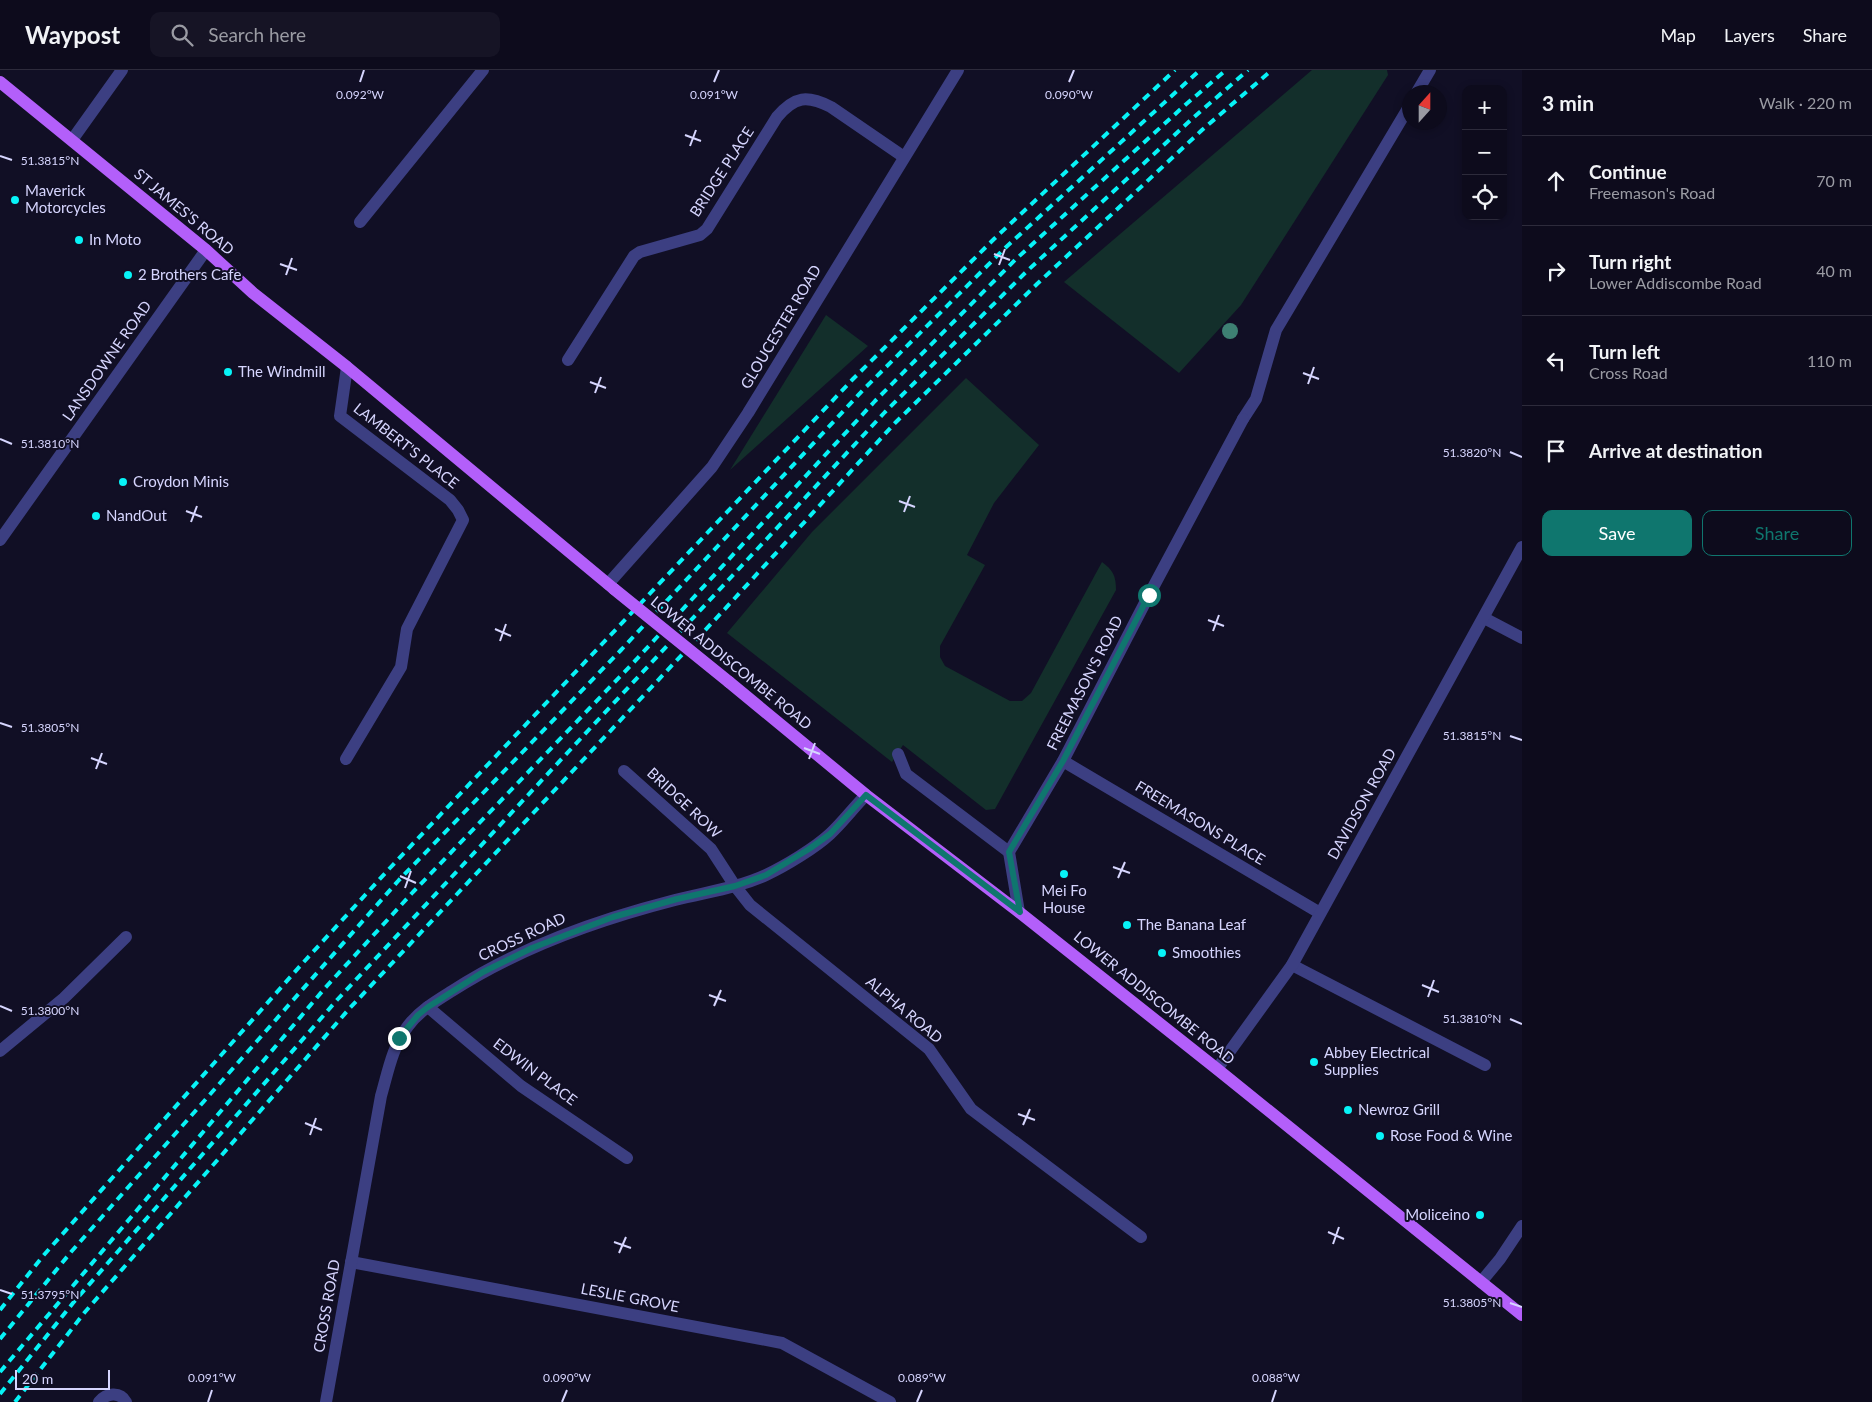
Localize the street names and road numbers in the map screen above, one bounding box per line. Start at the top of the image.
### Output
street label: BRIDGE PLACE [685,123,757,220]
street label: ST JAMES'S ROAD [131,164,238,258]
street label: GLOUCESTER ROAD [736,261,824,392]
street label: LANSDOWNE ROAD [58,297,155,424]
street label: LAMBERT'S PLACE [351,399,463,492]
street label: LOWER ADDISCOMBE ROAD [648,592,816,733]
street label: FREEMASON'S ROAD [1042,612,1126,753]
street label: DAVIDSON ROAD [1323,745,1399,862]
street label: BRIDGE ROW [644,763,726,842]
street label: FREEMASONS PLACE [1132,776,1269,868]
street label: CROSS ROAD [475,908,568,964]
street label: LOWER ADDISCOMBE ROAD [1071,927,1239,1068]
street label: ALPHA ROAD [863,972,947,1046]
street label: EDWIN PLACE [490,1034,581,1109]
street label: CROSS ROAD [309,1258,343,1354]
street label: LESLIE GROVE [580,1279,681,1315]

